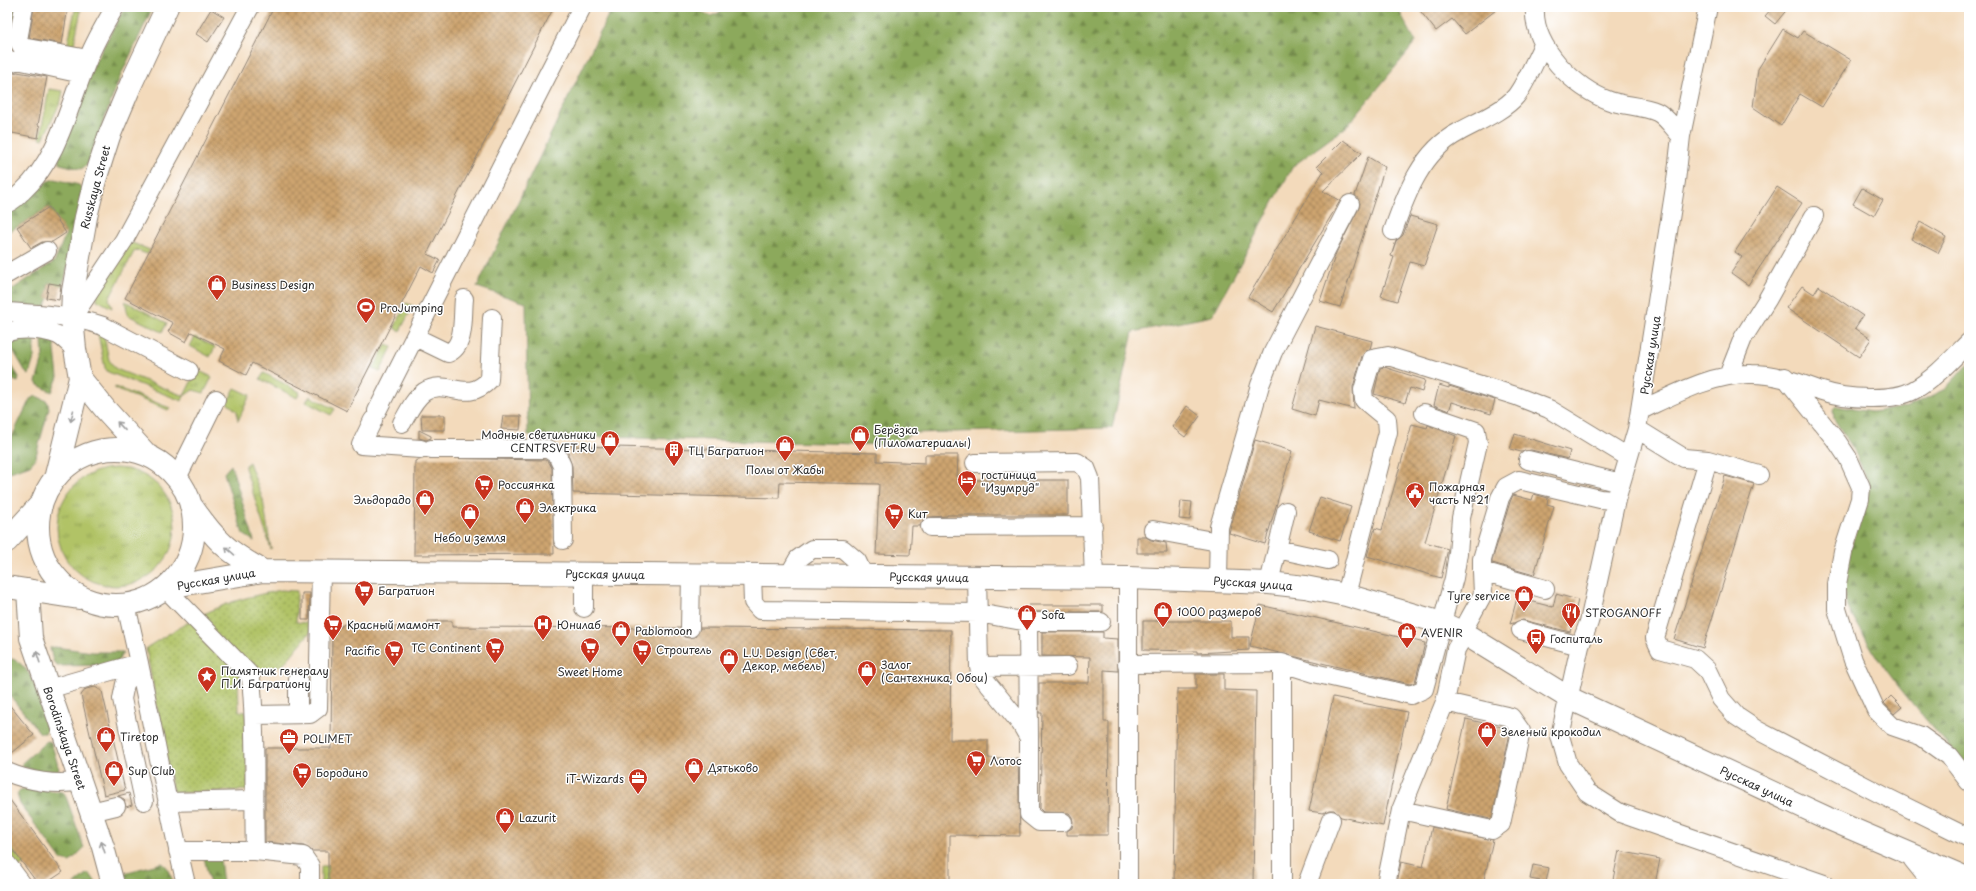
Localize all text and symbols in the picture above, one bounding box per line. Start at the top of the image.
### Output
street label: Russkaya Street [76,143,114,231]
shop icon: Business Design [206,273,228,301]
place label: Business Design [231,276,315,293]
sports icon: ProJumping [355,296,377,324]
place label: ProJumping [380,299,443,316]
street label: Русская улица [1635,314,1665,396]
one-way arrow [68,409,75,422]
one-way arrow [116,421,125,432]
place label: Берёзка (Пиломатериалы) [874,421,971,451]
shop icon: Берёзка (Пиломатериалы) [849,424,871,452]
place label: Модные светильники CENTRSVET.RU [481,426,596,456]
shop icon: Модные светильники CENTRSVET.RU [599,429,621,457]
shop icon: Полы от Жабы [774,434,796,462]
building icon: ТЦ Багратион [663,439,685,467]
place label: ТЦ Багратион [688,442,764,459]
place label: Полы от Жабы [746,461,824,478]
place label: гостиница "Изумруд" [981,466,1039,496]
hotel icon: гостиница "Изумруд" [956,469,978,497]
supermarket icon: Россиянка [473,473,495,501]
place label: Россиянка [498,476,555,493]
place label: Пожарная часть №21 [1429,478,1489,508]
public building icon: Пожарная часть №21 [1404,481,1426,509]
shop icon: Эльдорадо [414,488,436,516]
place label: Эльдорадо [354,491,411,508]
shop icon: Электрика [514,496,536,524]
place label: Электрика [539,499,596,516]
shop icon: Небо и земля [459,502,481,530]
supermarket icon: Кит [883,502,905,530]
place label: Кит [908,505,928,522]
place label: Небо и земля [434,529,506,546]
one-way arrow [225,546,235,556]
street label: Русская улица [175,564,257,594]
street label: Русская улица [565,565,645,583]
street label: Русская улица [889,568,969,586]
street label: Русская улица [1213,572,1293,594]
supermarket icon: Багратион [353,579,375,607]
place label: Багратион [378,582,435,599]
shop icon: Tyre service [1513,584,1535,612]
place label: Tyre service [1447,587,1510,604]
shop icon: 1000 размеров [1152,600,1174,628]
restaurant icon: STROGANOFF [1560,601,1582,629]
shop icon: Sofa [1016,603,1038,631]
place label: 1000 размеров [1177,603,1262,620]
place label: STROGANOFF [1585,604,1662,621]
place label: Sofa [1041,606,1065,623]
supermarket icon: Красный мамонт [322,613,344,641]
hospital icon: Юнилаб [532,613,554,641]
place label: Красный мамонт [347,616,440,633]
place label: Юнилаб [557,616,601,633]
shop icon: Pablomoon [610,619,632,647]
shop icon: AVENIR [1396,621,1418,649]
place label: Pablomoon [635,622,692,639]
place label: AVENIR [1421,624,1463,641]
bus stop icon: Госпиталь [1525,627,1547,655]
place label: Госпиталь [1550,630,1603,647]
supermarket icon: TC Continent [484,636,506,664]
supermarket icon: Sweet Home [579,636,601,664]
supermarket icon: Строитель [631,638,653,666]
supermarket icon: Pacific [383,639,405,667]
place label: TC Continent [411,639,482,656]
place label: Строитель [656,641,712,658]
place label: Pacific [345,642,380,659]
place label: L.U. Design (Свет, Декор, мебель) [742,644,837,674]
shop icon: L.U. Design (Свет, Декор, мебель) [718,647,740,675]
one-way arrow [34,651,41,664]
place label: Залог (Сантехника, Обои) [880,656,988,686]
shop icon: Залог (Сантехника, Обои) [856,659,878,687]
place label: Памятник генералу П.И. Багратиону [221,662,329,692]
place label: Sweet Home [557,663,623,680]
place icon: Памятник генералу П.И. Багратиону [196,665,218,693]
street label: Borodinskaya Street [39,684,91,793]
shop icon: Зеленый крокодил [1476,720,1498,748]
place label: Зеленый крокодил [1501,723,1601,740]
shop icon: Tiretop [95,725,117,753]
office icon: POLIMET [278,727,300,755]
place label: Tiretop [120,728,159,745]
place label: POLIMET [303,730,353,747]
supermarket icon: Лотос [965,749,987,777]
place label: Лотос [990,752,1022,769]
shop icon: Дятьково [683,756,705,784]
shop icon: Sup Club [103,759,125,787]
place label: Дятьково [707,759,758,776]
supermarket icon: Бородино [291,761,313,789]
place label: Sup Club [128,762,175,779]
street label: Русская улица [1717,762,1797,811]
place label: Бородино [316,764,368,781]
office icon: iT-Wizards [627,767,649,795]
place label: iT-Wizards [566,770,624,787]
shop icon: Lazurit [494,806,516,834]
place label: Lazurit [519,809,557,826]
one-way arrow [99,840,106,853]

